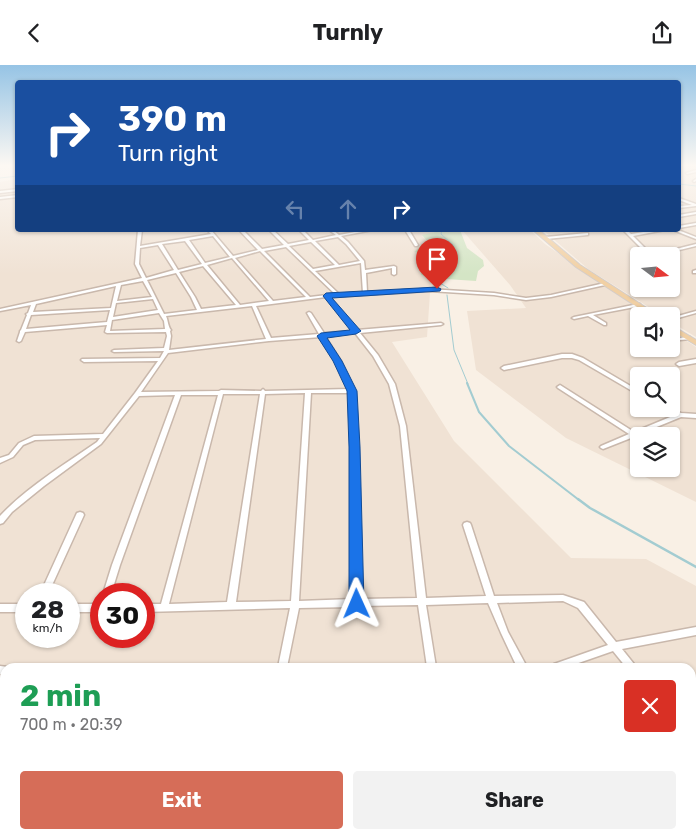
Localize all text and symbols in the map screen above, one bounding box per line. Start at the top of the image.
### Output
icon: back [20,19,48,47]
text: Turnly [313,19,383,46]
icon: share [648,19,676,47]
text: 390 m [118,98,227,140]
icon: right [35,100,100,165]
text: Turn right [118,140,218,167]
icon: left [281,195,309,223]
icon: ahead [334,195,362,223]
icon: right [387,195,415,223]
pin [416,238,458,289]
icon: arrive [423,245,451,273]
north arrow [630,247,680,297]
map controls [630,247,680,477]
button: sound [630,307,680,357]
button: search [630,367,680,417]
button: layers [630,427,680,477]
position arrow [330,577,382,629]
speed limit sign: 30 [90,583,155,648]
text: 28 [31,595,64,624]
text: km/h [33,621,62,635]
text: 2 min [20,678,101,714]
button: close [624,680,676,732]
text: 700 m · 20:39 [20,715,123,734]
button: Exit [20,771,343,829]
button: Share [353,771,676,829]

